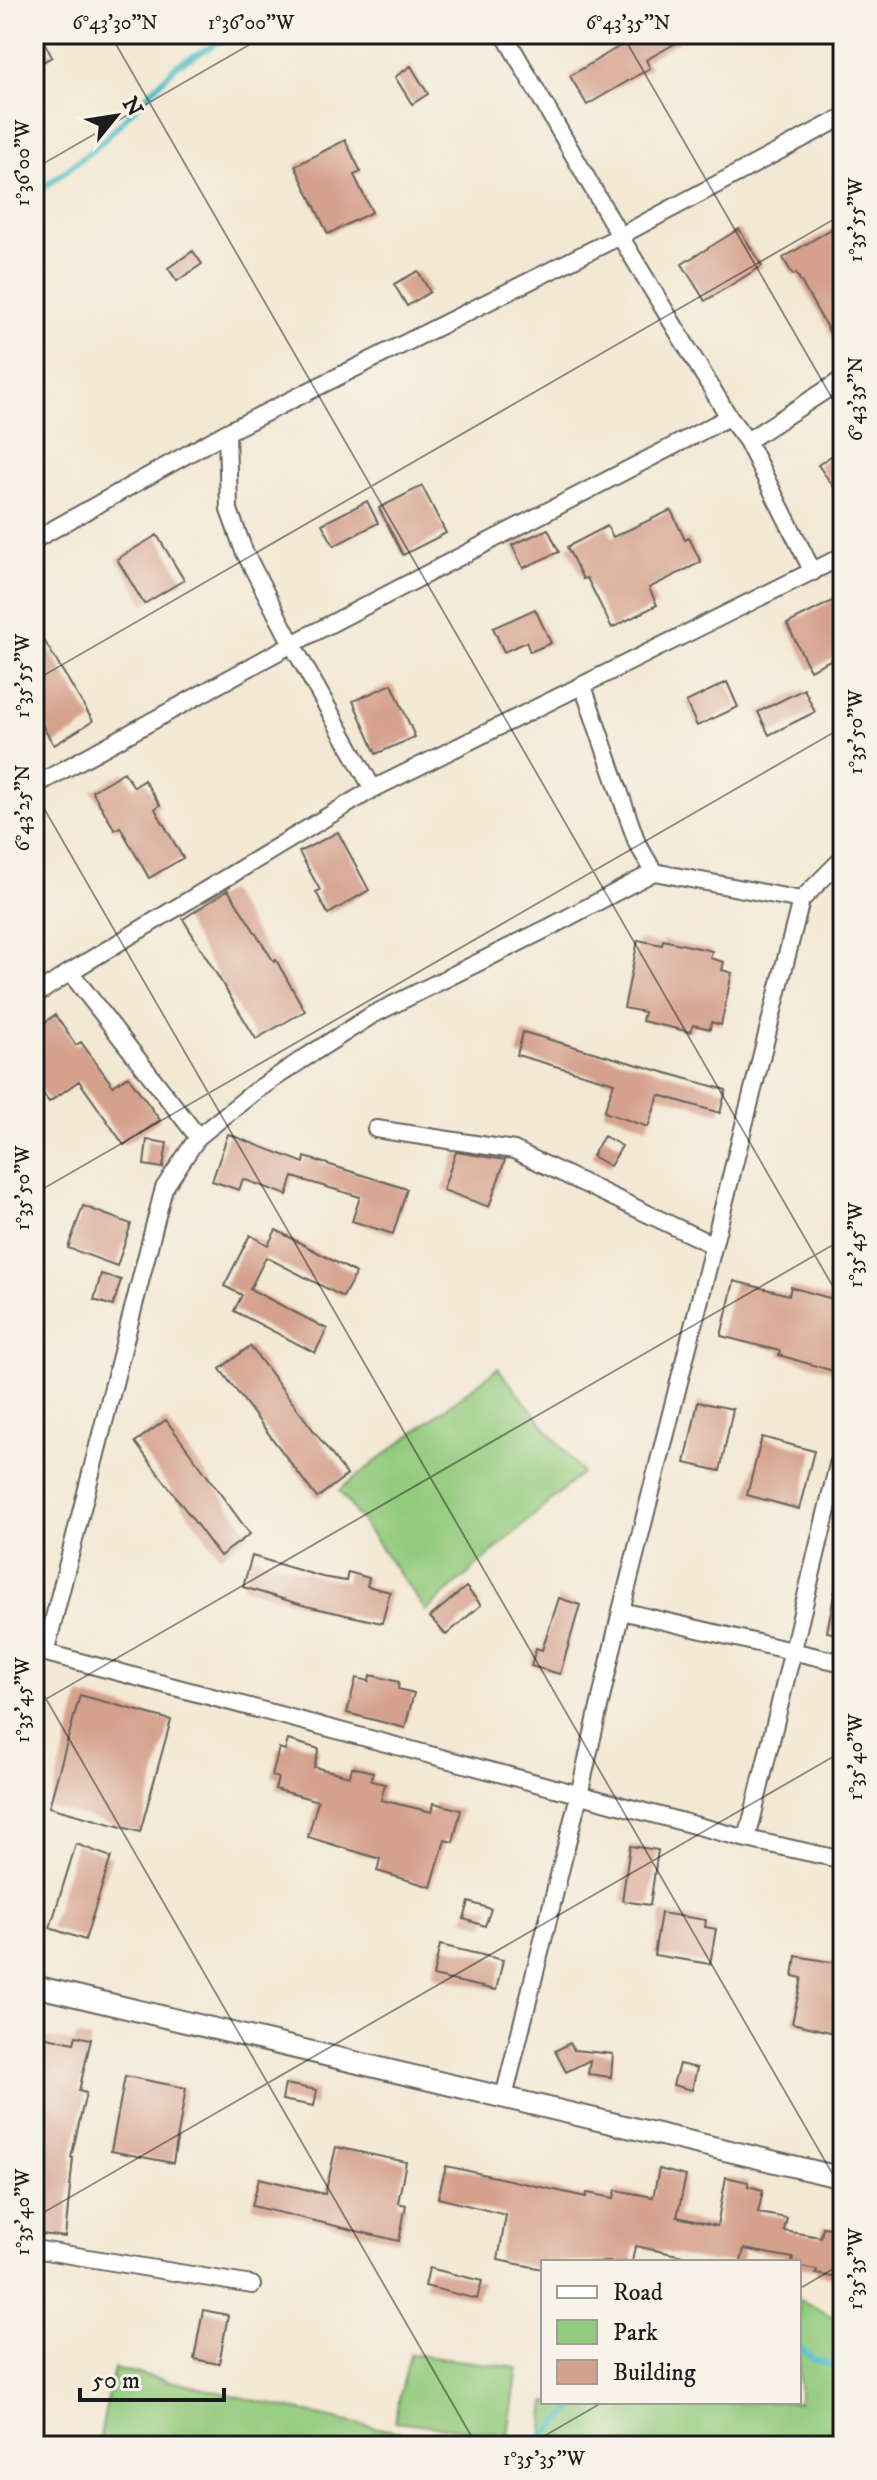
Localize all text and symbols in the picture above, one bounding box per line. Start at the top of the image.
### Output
text: 6°43'30"N [72,11,158,36]
text: 1°36'00"W [208,11,295,36]
text: 6°43'35"N [586,11,670,36]
north arrow [76,76,156,156]
text: N [116,92,148,121]
text: 1°36'00"W [11,119,36,206]
text: 1°35'55"W [844,177,869,262]
text: 6°43'35"N [844,357,869,441]
text: 1°35'55"W [11,633,36,718]
text: 1°35'50"W [844,689,869,775]
text: 6°43'25"N [11,765,36,851]
text: 1°35'50"W [11,1145,36,1231]
text: 1°35'45"W [844,1201,869,1288]
text: 1°35'45"W [11,1656,36,1743]
text: 1°35'40"W [844,1713,869,1800]
text: 1°35'40"W [11,2168,36,2255]
text: 1°35'35"W [844,2227,869,2310]
legend [541,2260,801,2404]
text: Road [613,2278,663,2308]
text: Park [613,2318,658,2348]
scale bar [80,2352,224,2402]
text: Building [613,2358,696,2388]
text: 50 m [92,2366,140,2396]
text: 1°35'35"W [503,2447,586,2472]

